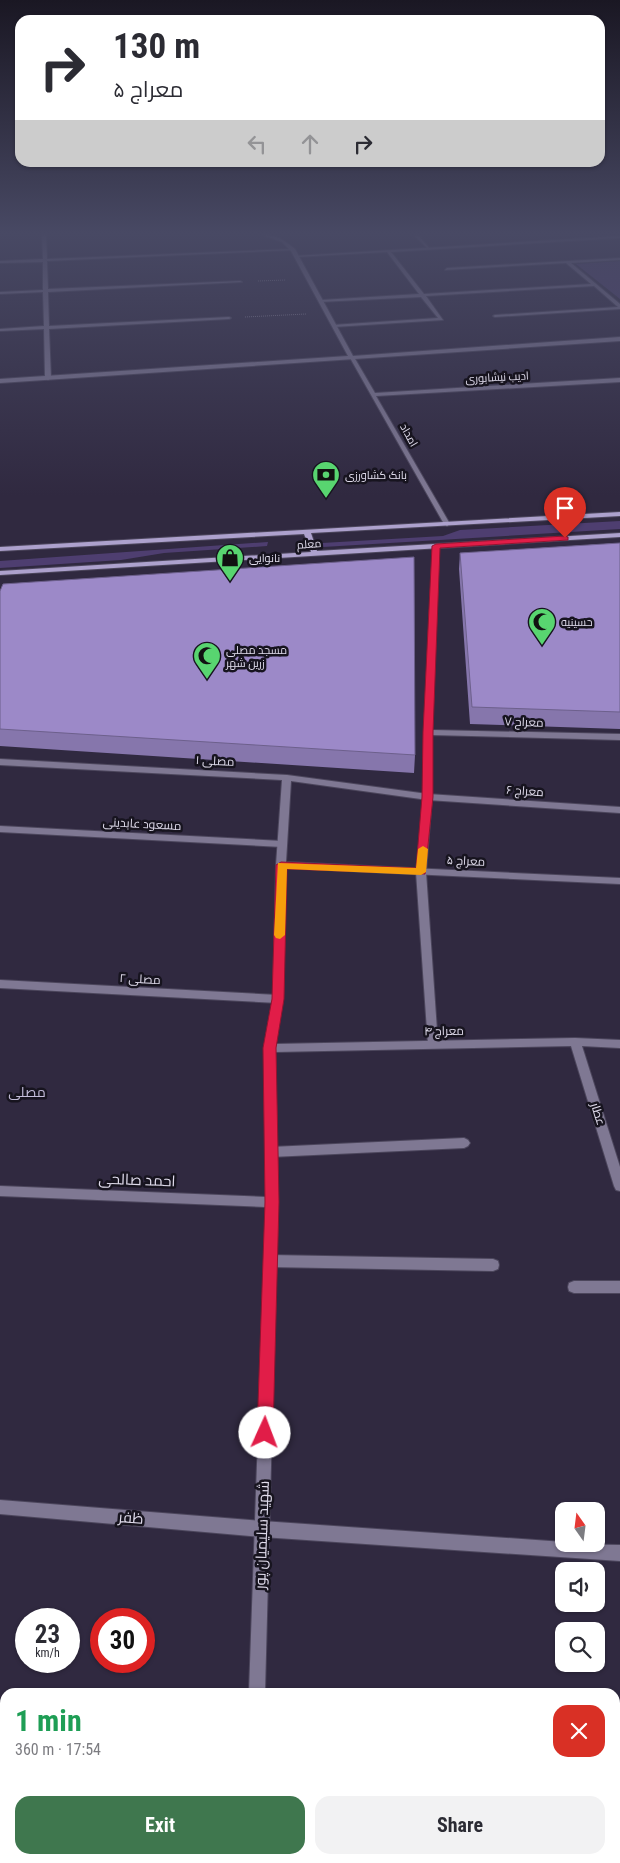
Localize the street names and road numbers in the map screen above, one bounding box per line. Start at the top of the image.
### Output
street label: ادیب نیشابوری [465,369,529,386]
street label: امداد [397,422,420,449]
street label: معلم [296,537,322,553]
street label: معراح ۷ [504,714,544,731]
street label: مصلی ۱ [195,753,235,769]
street label: معراج ۶ [506,783,544,800]
street label: مسعود عابدینی [102,815,182,833]
street label: معراج ۵ [446,853,486,870]
street label: مصلی ۲ [119,971,161,987]
street label: معراج ۴ [424,1024,464,1039]
street label: عطار [588,1100,608,1127]
street label: احمد صالحی [98,1170,176,1191]
street label: شهید سلیمیان پور [251,1480,274,1591]
street label: ظفر [117,1508,144,1528]

